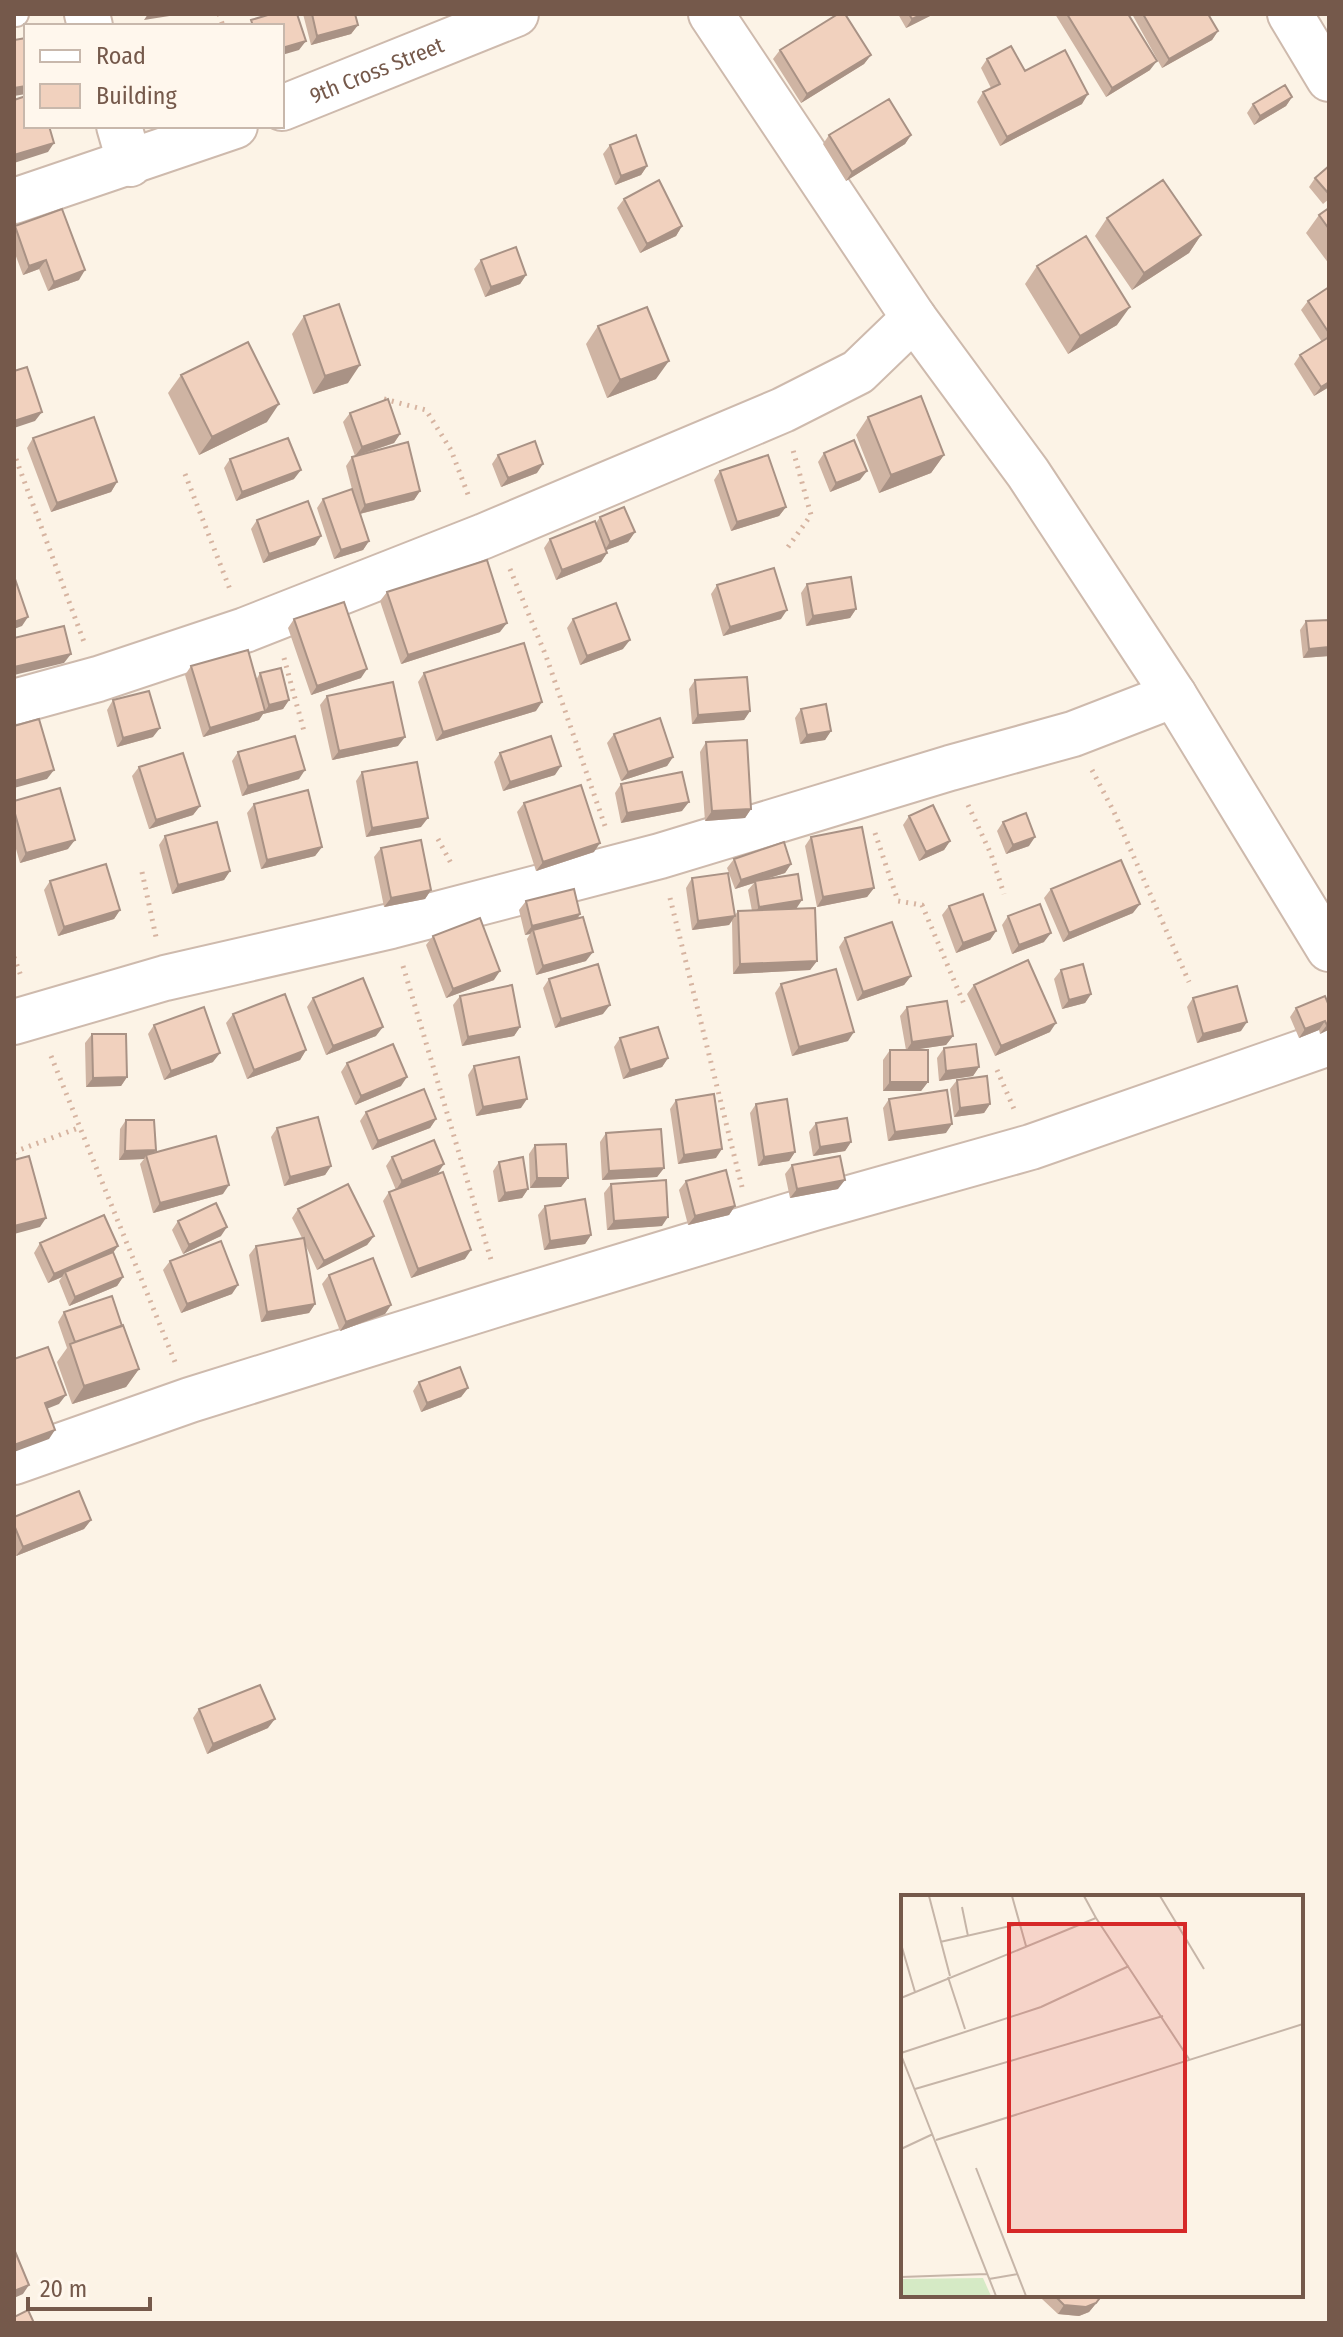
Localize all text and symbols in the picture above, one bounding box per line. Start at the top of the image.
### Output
legend [24,24,284,128]
street label: 9th Cross Street [306,31,448,109]
text: Road [96,42,146,70]
text: Building [96,82,178,110]
inset map [901,1895,1303,2297]
scale bar [28,2261,150,2311]
text: 20 m [40,2275,87,2303]

